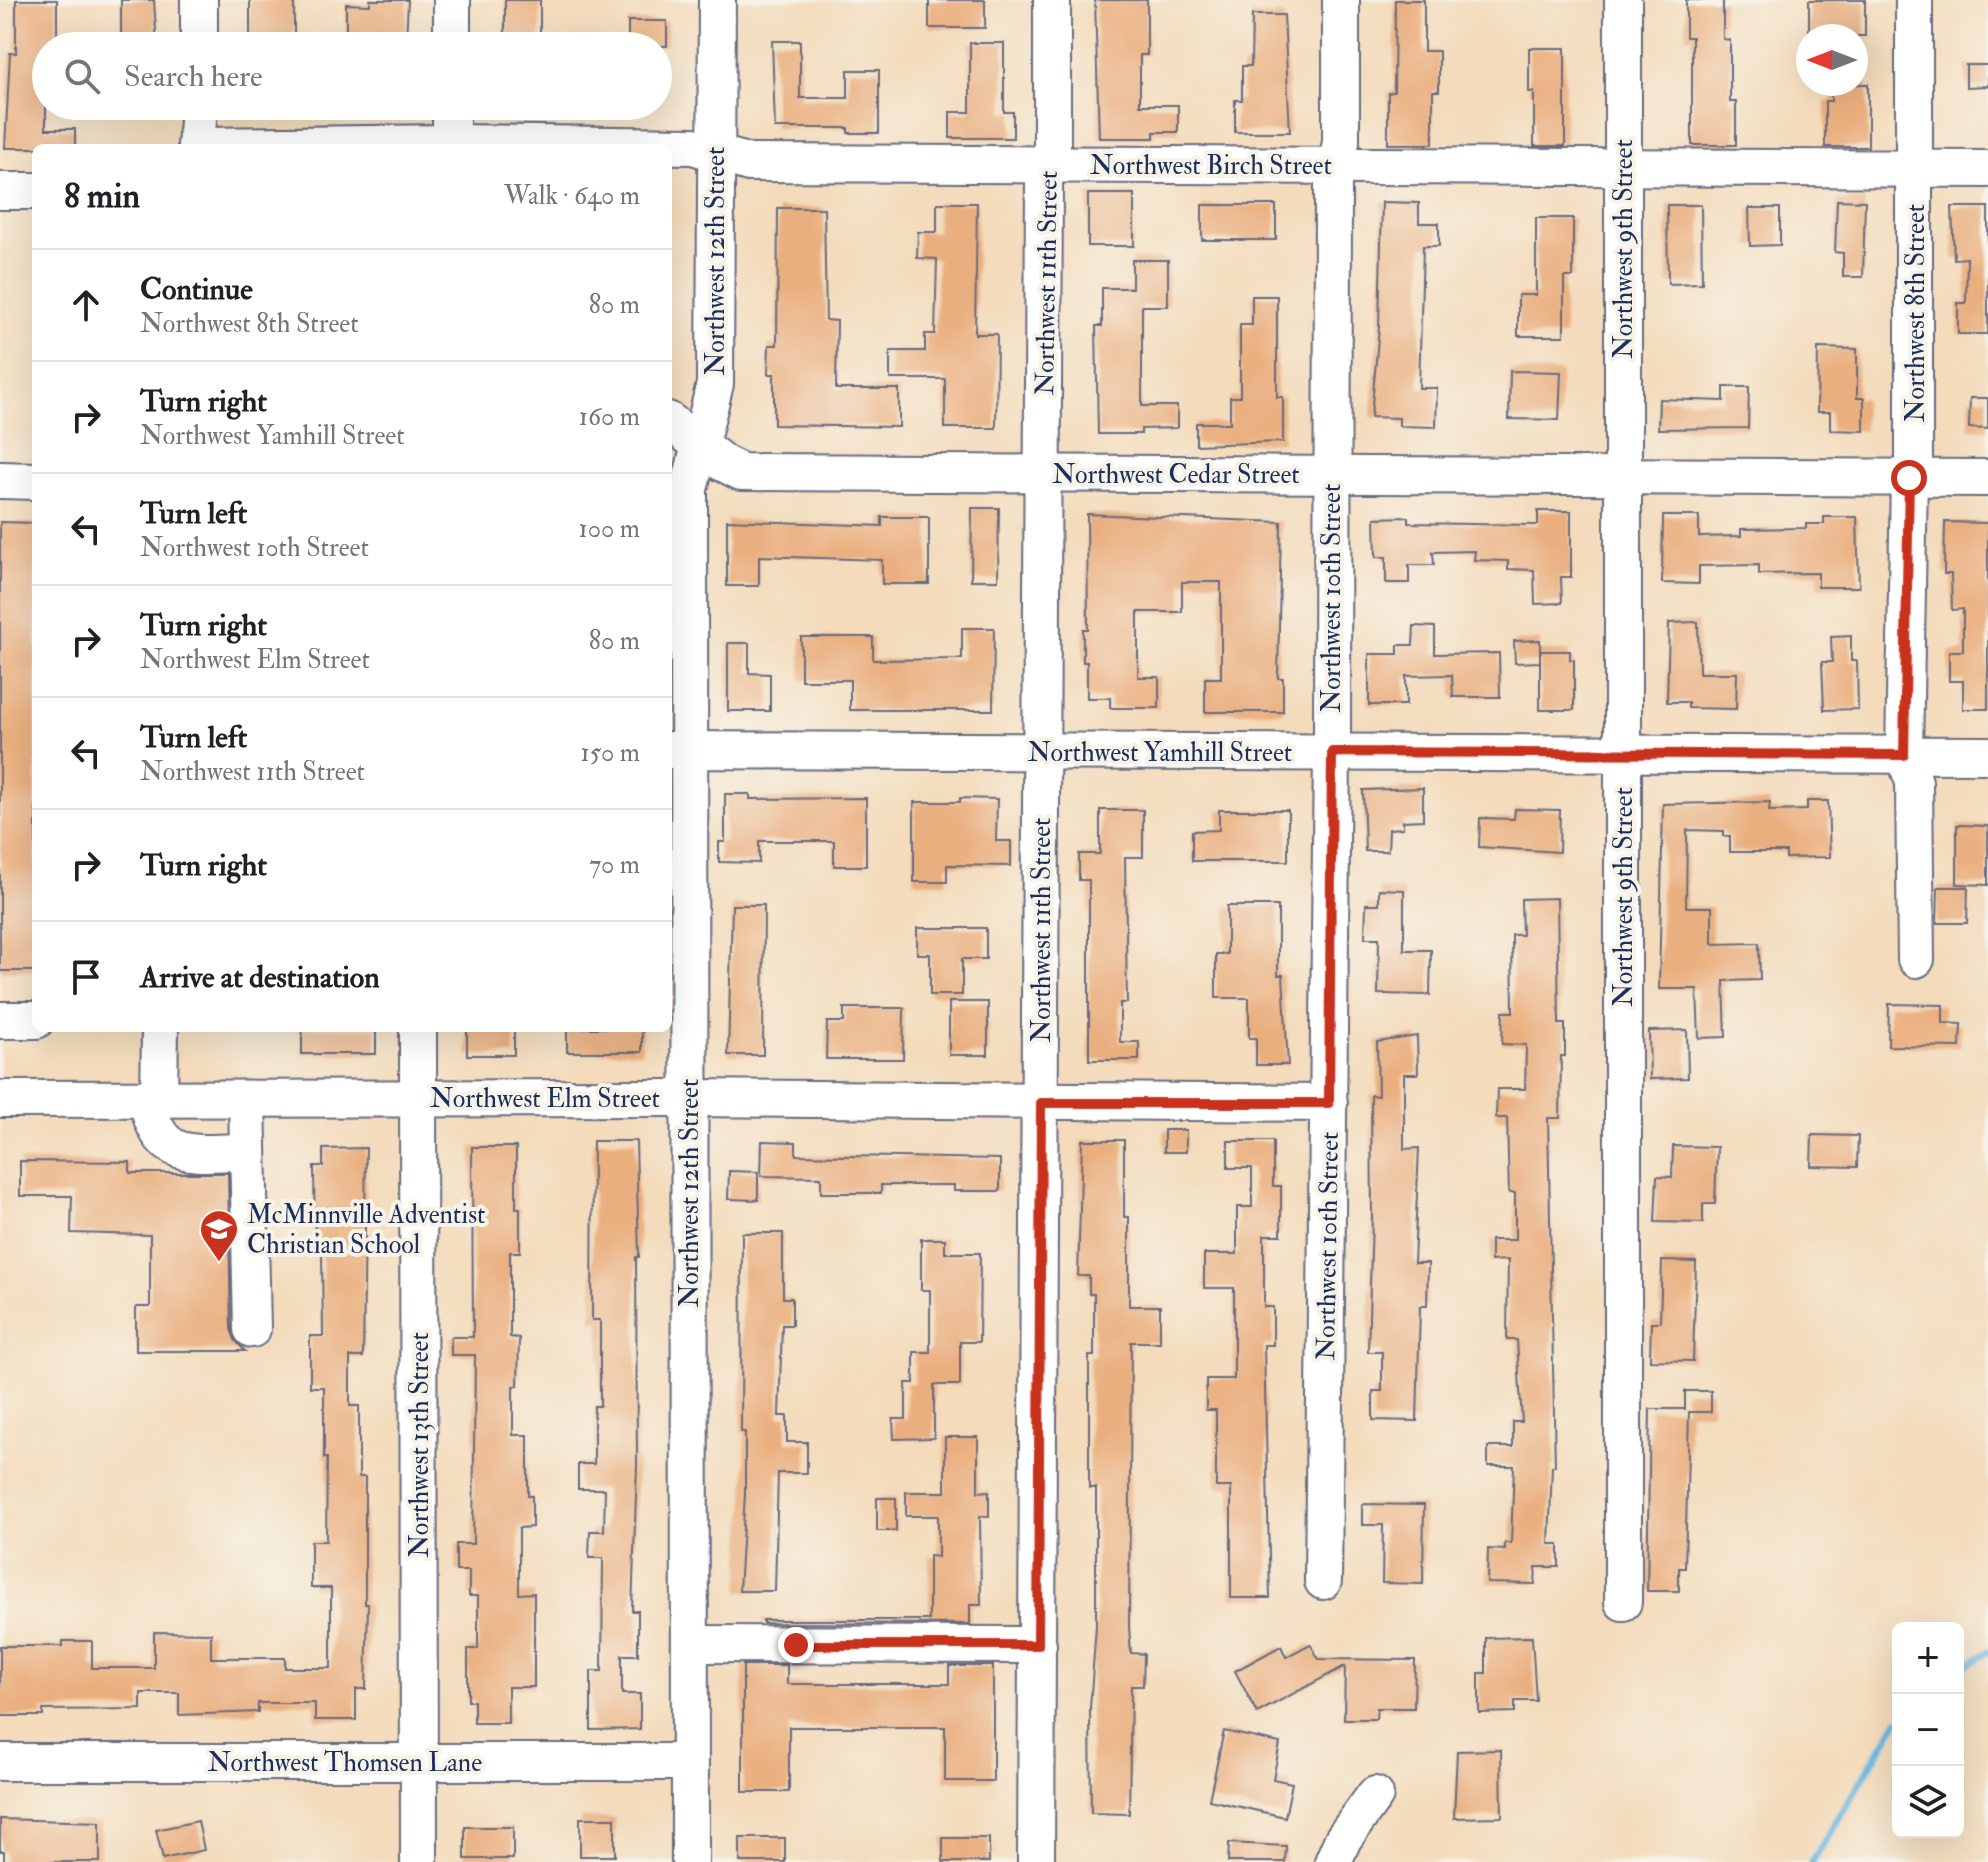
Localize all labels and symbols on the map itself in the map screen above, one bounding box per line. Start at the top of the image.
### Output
north arrow [1796,24,1868,96]
street label: Northwest 9th Street [1608,139,1640,359]
street label: Northwest 12th Street [700,147,732,375]
street label: Northwest Birch Street [1090,150,1332,182]
street label: Northwest 11th Street [1029,170,1065,396]
street label: Northwest 8th Street [1900,204,1932,422]
street label: Northwest Cedar Street [1052,459,1300,491]
route start [1891,460,1927,496]
street label: Northwest 10th Street [1316,484,1348,712]
street label: Northwest Yamhill Street [1028,737,1292,769]
street label: Northwest 9th Street [1608,787,1640,1007]
street label: Northwest 11th Street [1026,818,1058,1042]
street label: Northwest 12th Street [674,1079,706,1307]
street label: Northwest Elm Street [430,1083,660,1115]
street label: Northwest 10th Street [1310,1131,1346,1361]
place label: McMinnville Adventist Christian School [247,1199,486,1261]
school or university icon: McMinnville Adventist Christian School [198,1208,240,1263]
street label: Northwest 13th Street [404,1332,436,1558]
route end [778,1627,814,1663]
street label: Northwest Thomsen Lane [208,1747,482,1779]

